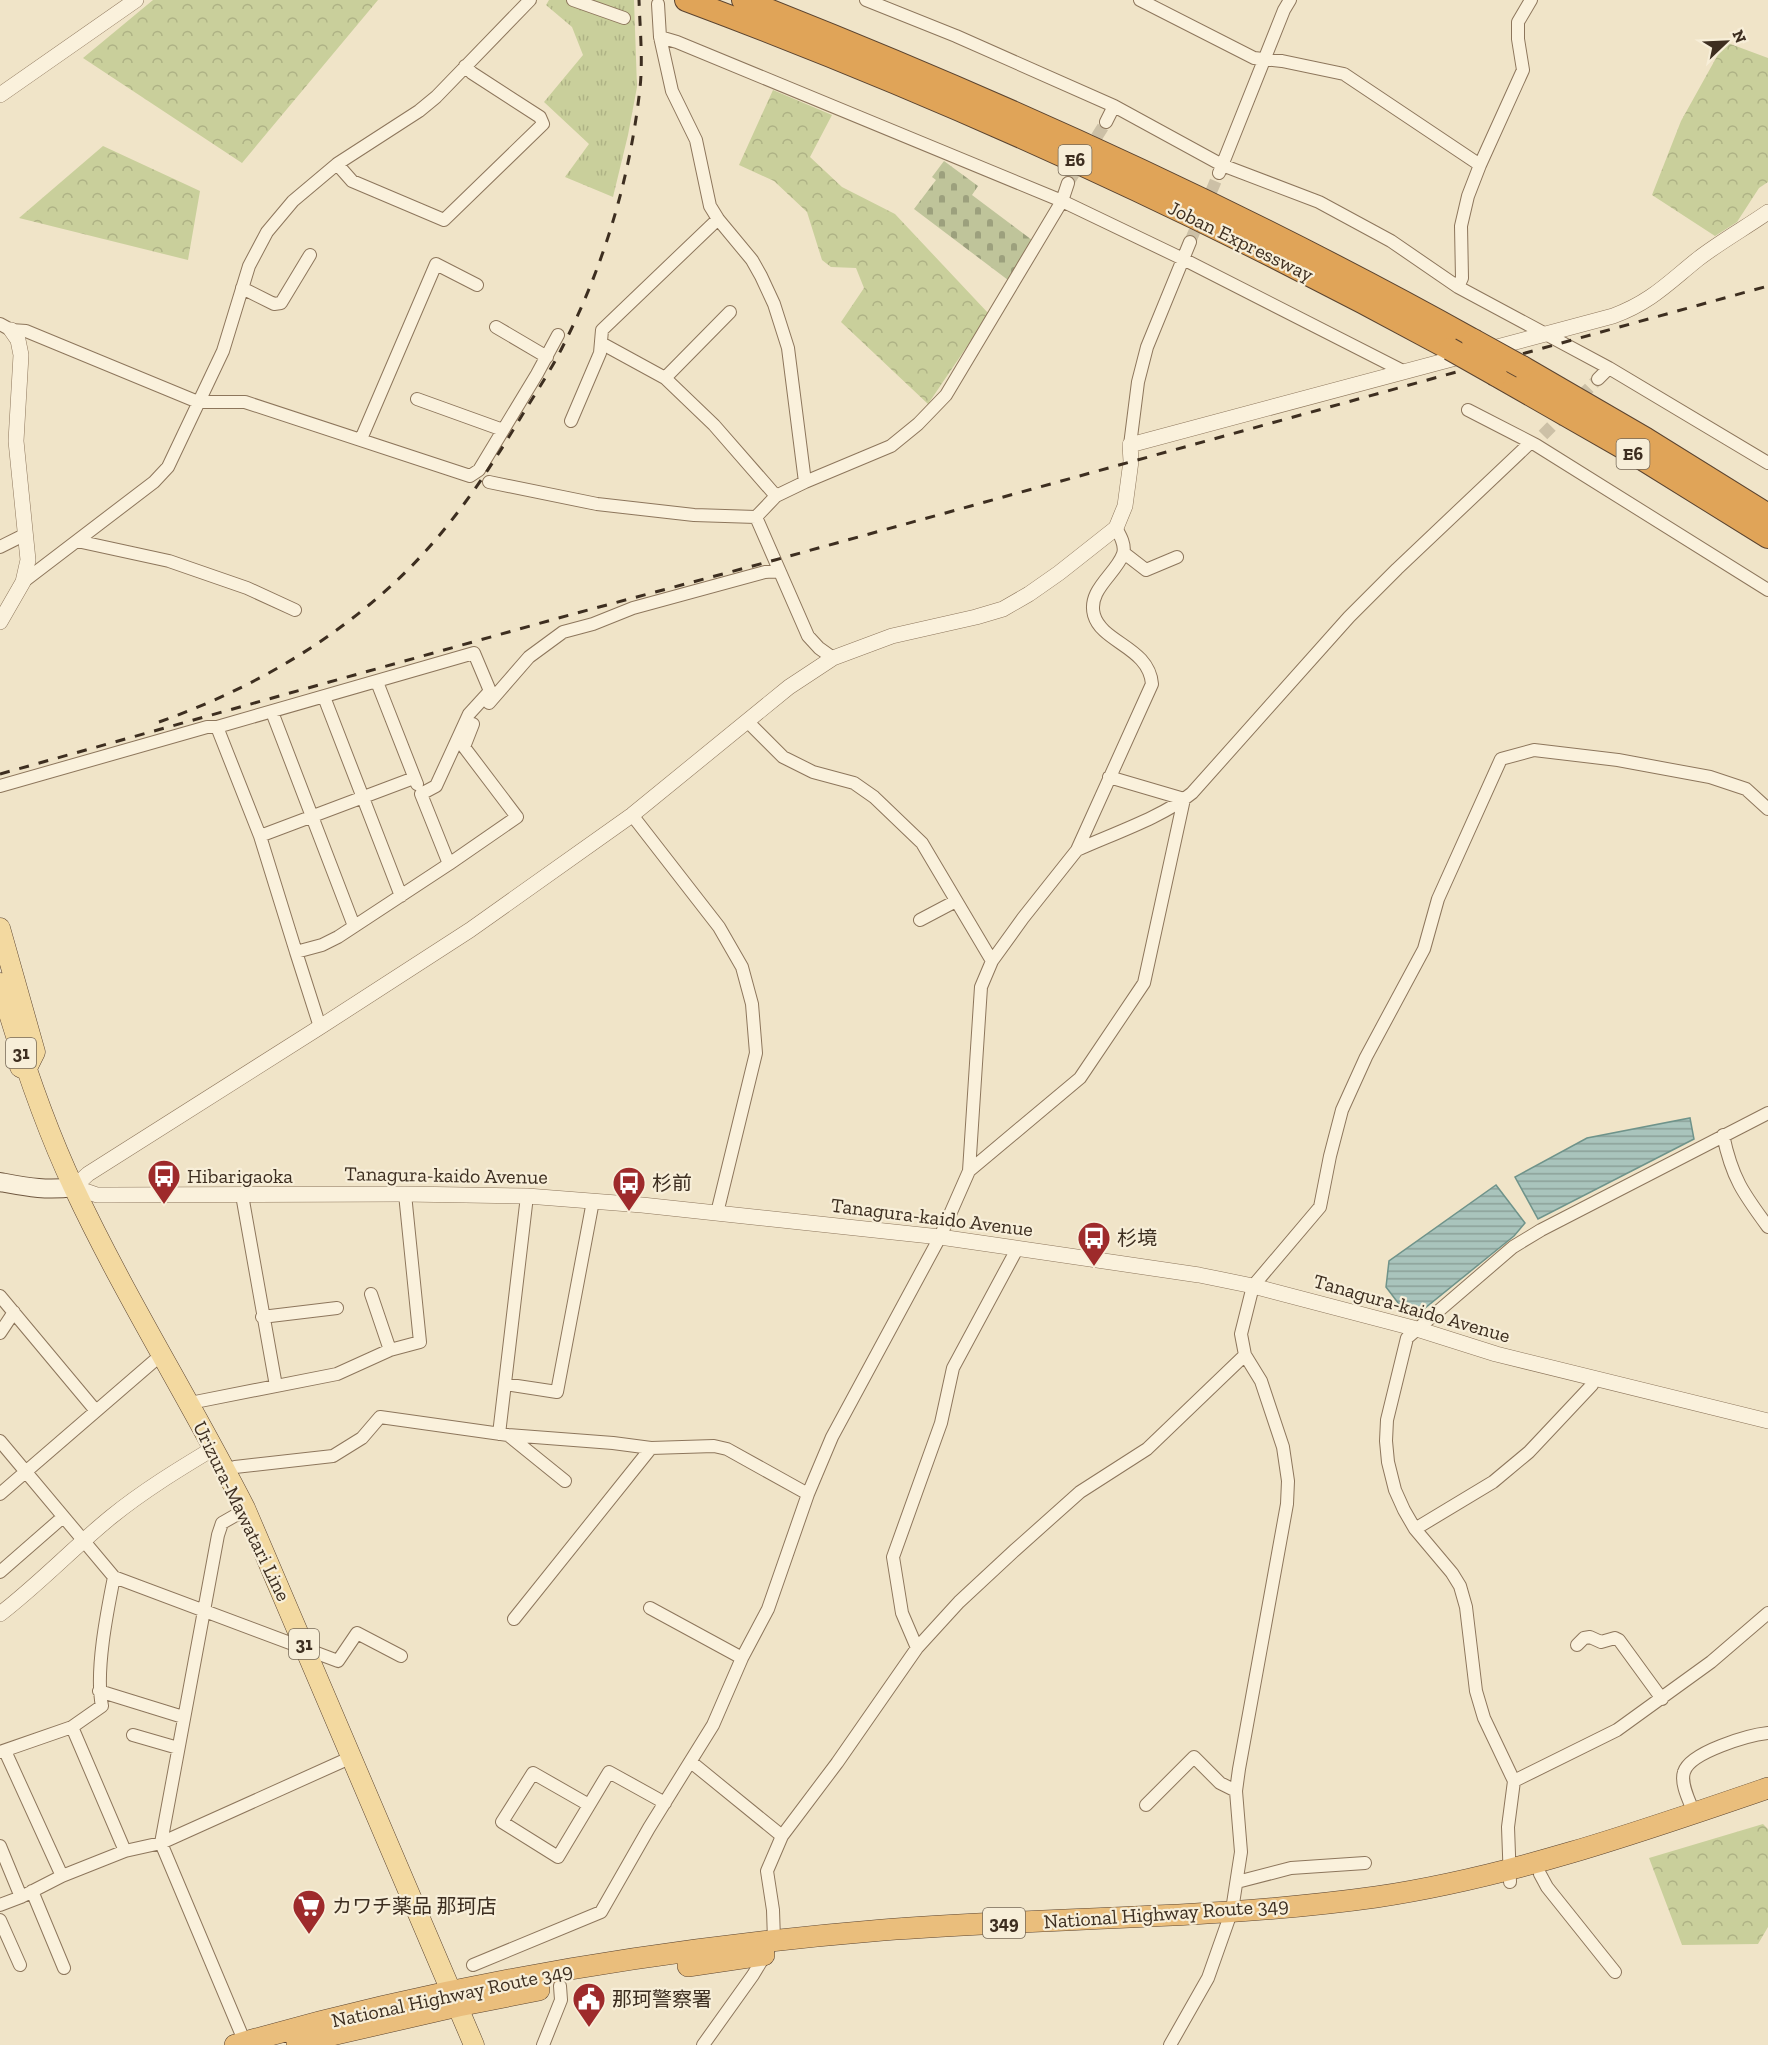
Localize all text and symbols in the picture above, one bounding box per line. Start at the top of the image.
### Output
north arrow [1696,12,1756,72]
text: N [1728,27,1750,46]
road number: E6 [1058,145,1092,175]
street label: Joban Expressway [1165,196,1318,287]
road number: E6 [1616,439,1650,469]
road number: 31 [6,1038,36,1068]
bus stop icon: Hibarigaoka [146,1158,182,1205]
street label: Tanagura-kaido Avenue [344,1161,548,1189]
place label: Hibarigaoka [187,1164,293,1188]
bus stop icon: 杉前 [611,1165,647,1212]
place label: 杉前 [652,1171,692,1195]
street label: Tanagura-kaido Avenue [830,1193,1034,1241]
bus stop icon: 杉境 [1076,1220,1112,1267]
place label: 杉境 [1117,1226,1157,1250]
street label: Tanagura-kaido Avenue [1311,1268,1513,1348]
street label: Urizura-Mawatari Line [188,1417,296,1605]
road number: 31 [289,1629,319,1659]
supermarket icon: カワチ薬品 那珂店 [291,1888,327,1935]
street label: National Highway Route 349 [1043,1892,1289,1934]
place label: カワチ薬品 那珂店 [332,1894,497,1918]
road number: 349 [983,1908,1025,1938]
street label: National Highway Route 349 [329,1958,575,2032]
public building icon: 那珂警察署 [571,1981,607,2028]
place label: 那珂警察署 [612,1987,712,2011]

